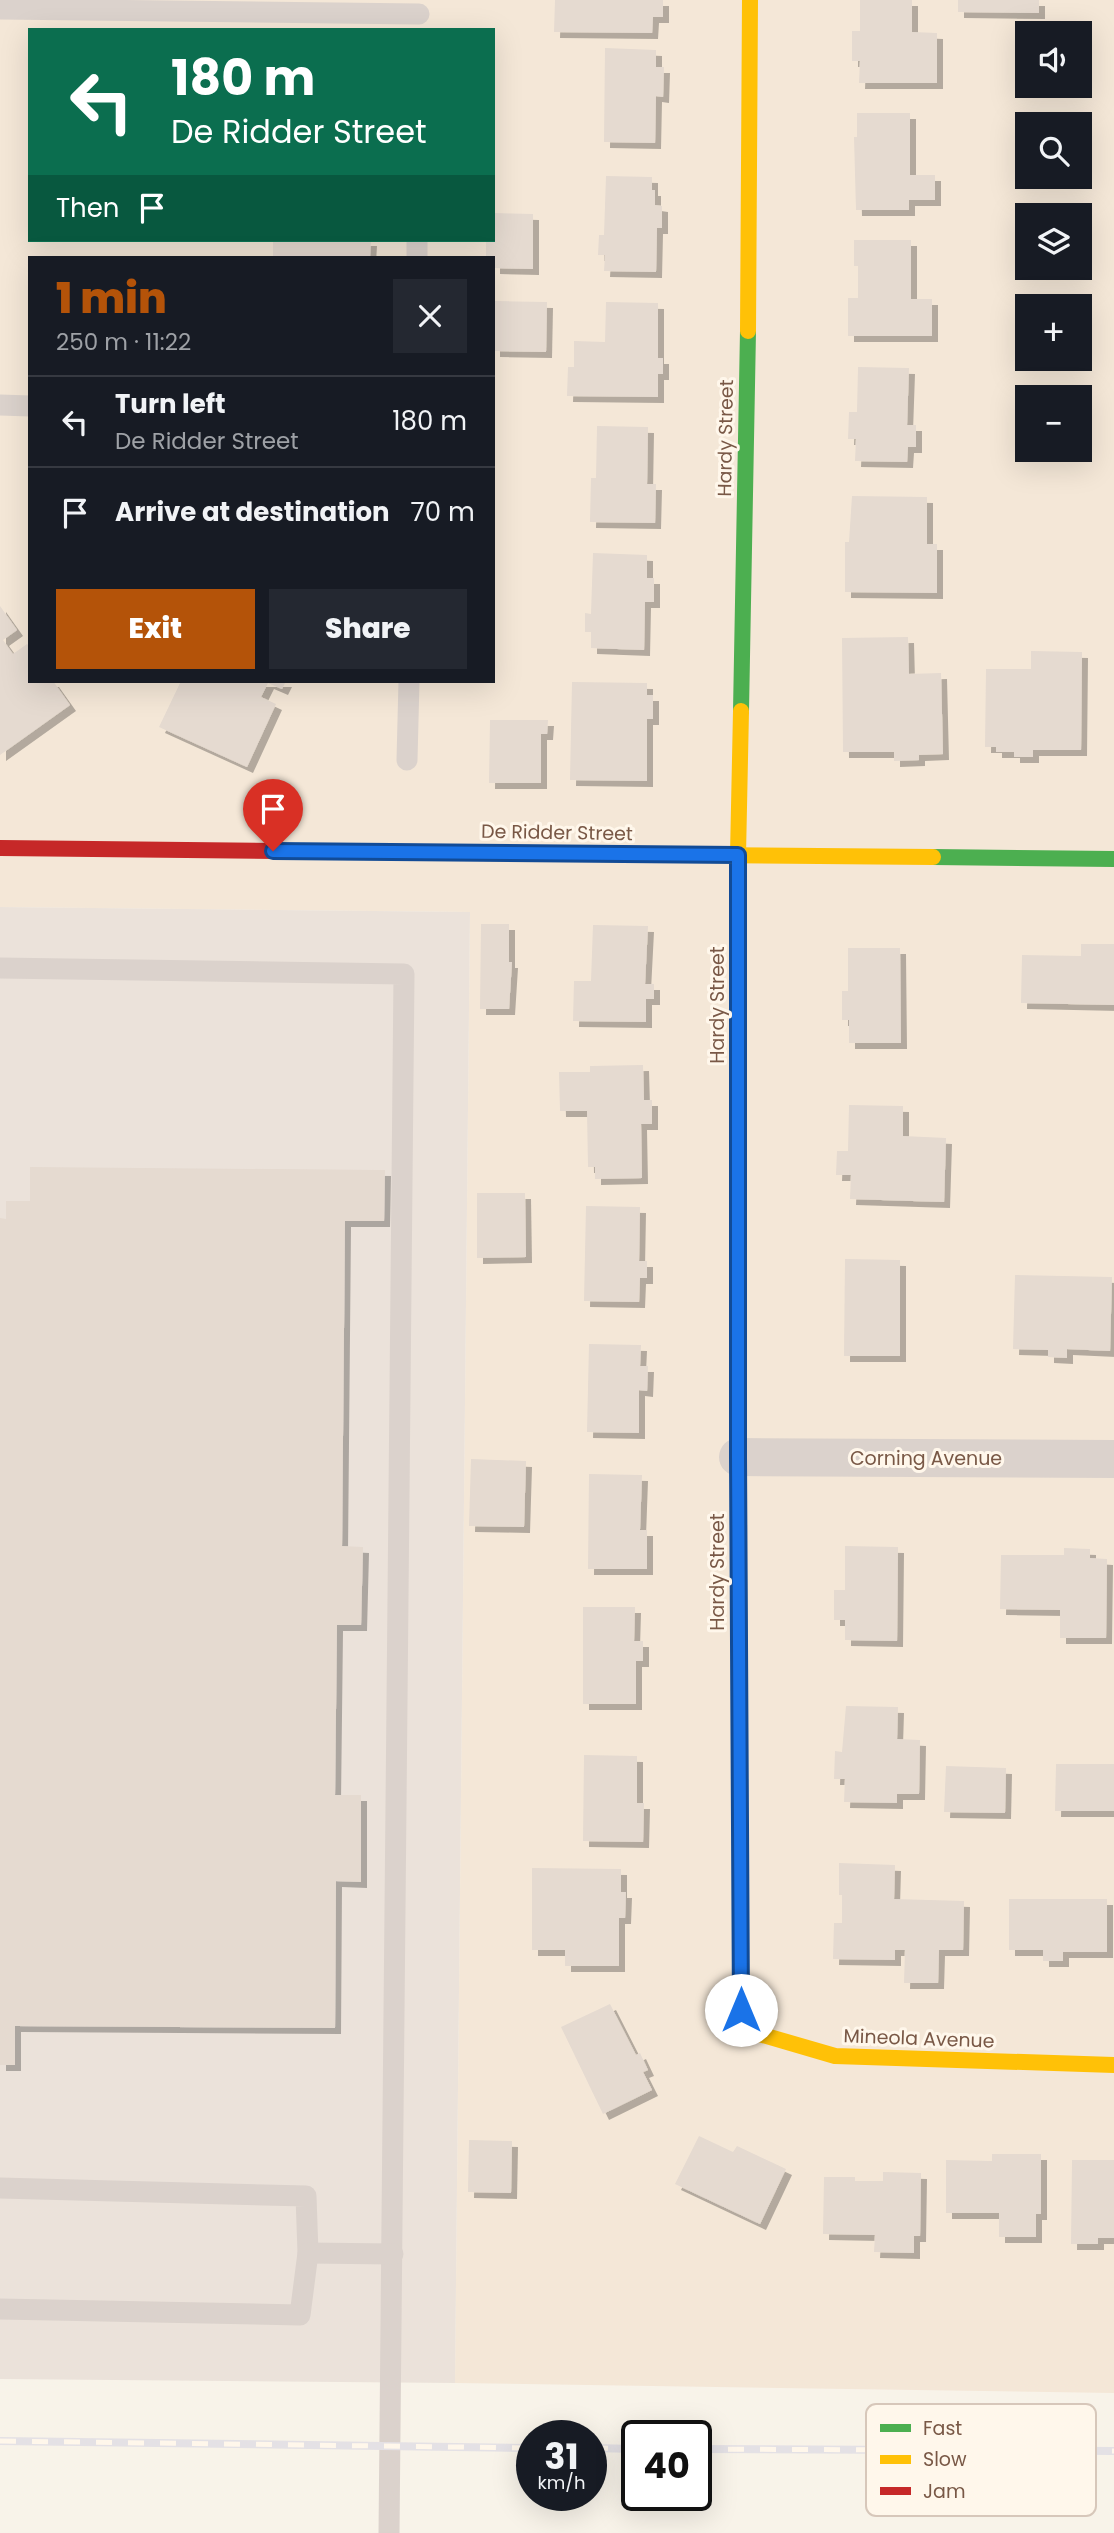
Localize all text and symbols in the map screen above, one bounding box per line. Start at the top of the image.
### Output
map controls [1015,21,1092,462]
button: sound [1015,21,1092,98]
text: 180 m [171,44,315,112]
icon: left [56,56,147,147]
text: De Ridder Street [171,109,427,154]
button: search [1015,112,1092,189]
icon: arrive [133,189,171,227]
text: Then [56,190,119,226]
button: layers [1015,203,1092,280]
text: 1 min [56,269,167,328]
button: close [393,279,467,353]
button: + [1015,294,1092,371]
text: 250 m · 11:22 [56,326,191,358]
street label: Hardy Street [711,379,740,497]
button: − [1015,385,1092,462]
text: Turn left [115,386,226,422]
icon: left [56,403,94,441]
text: 180 m [392,403,467,439]
text: De Ridder Street [115,425,299,457]
icon: arrive [56,494,94,532]
text: Arrive at destination [115,494,390,530]
text: 70 m [411,494,475,530]
button: Exit [56,589,255,669]
button: Share [269,589,467,669]
pin [243,779,303,851]
icon: arrive [254,790,292,828]
street label: De Ridder Street [481,818,633,847]
street label: Hardy Street [704,946,731,1064]
street label: Corning Avenue [850,1445,1002,1472]
street label: Hardy Street [704,1513,731,1631]
position arrow [704,1973,778,2047]
street label: Mineola Avenue [843,2022,995,2055]
legend [866,2404,1096,2516]
text: Fast [923,2415,962,2442]
speed limit sign: 40 [621,2420,712,2511]
text: 31 [544,2432,579,2481]
text: Slow [923,2446,967,2473]
text: km/h [538,2470,585,2495]
text: Jam [923,2478,965,2505]

